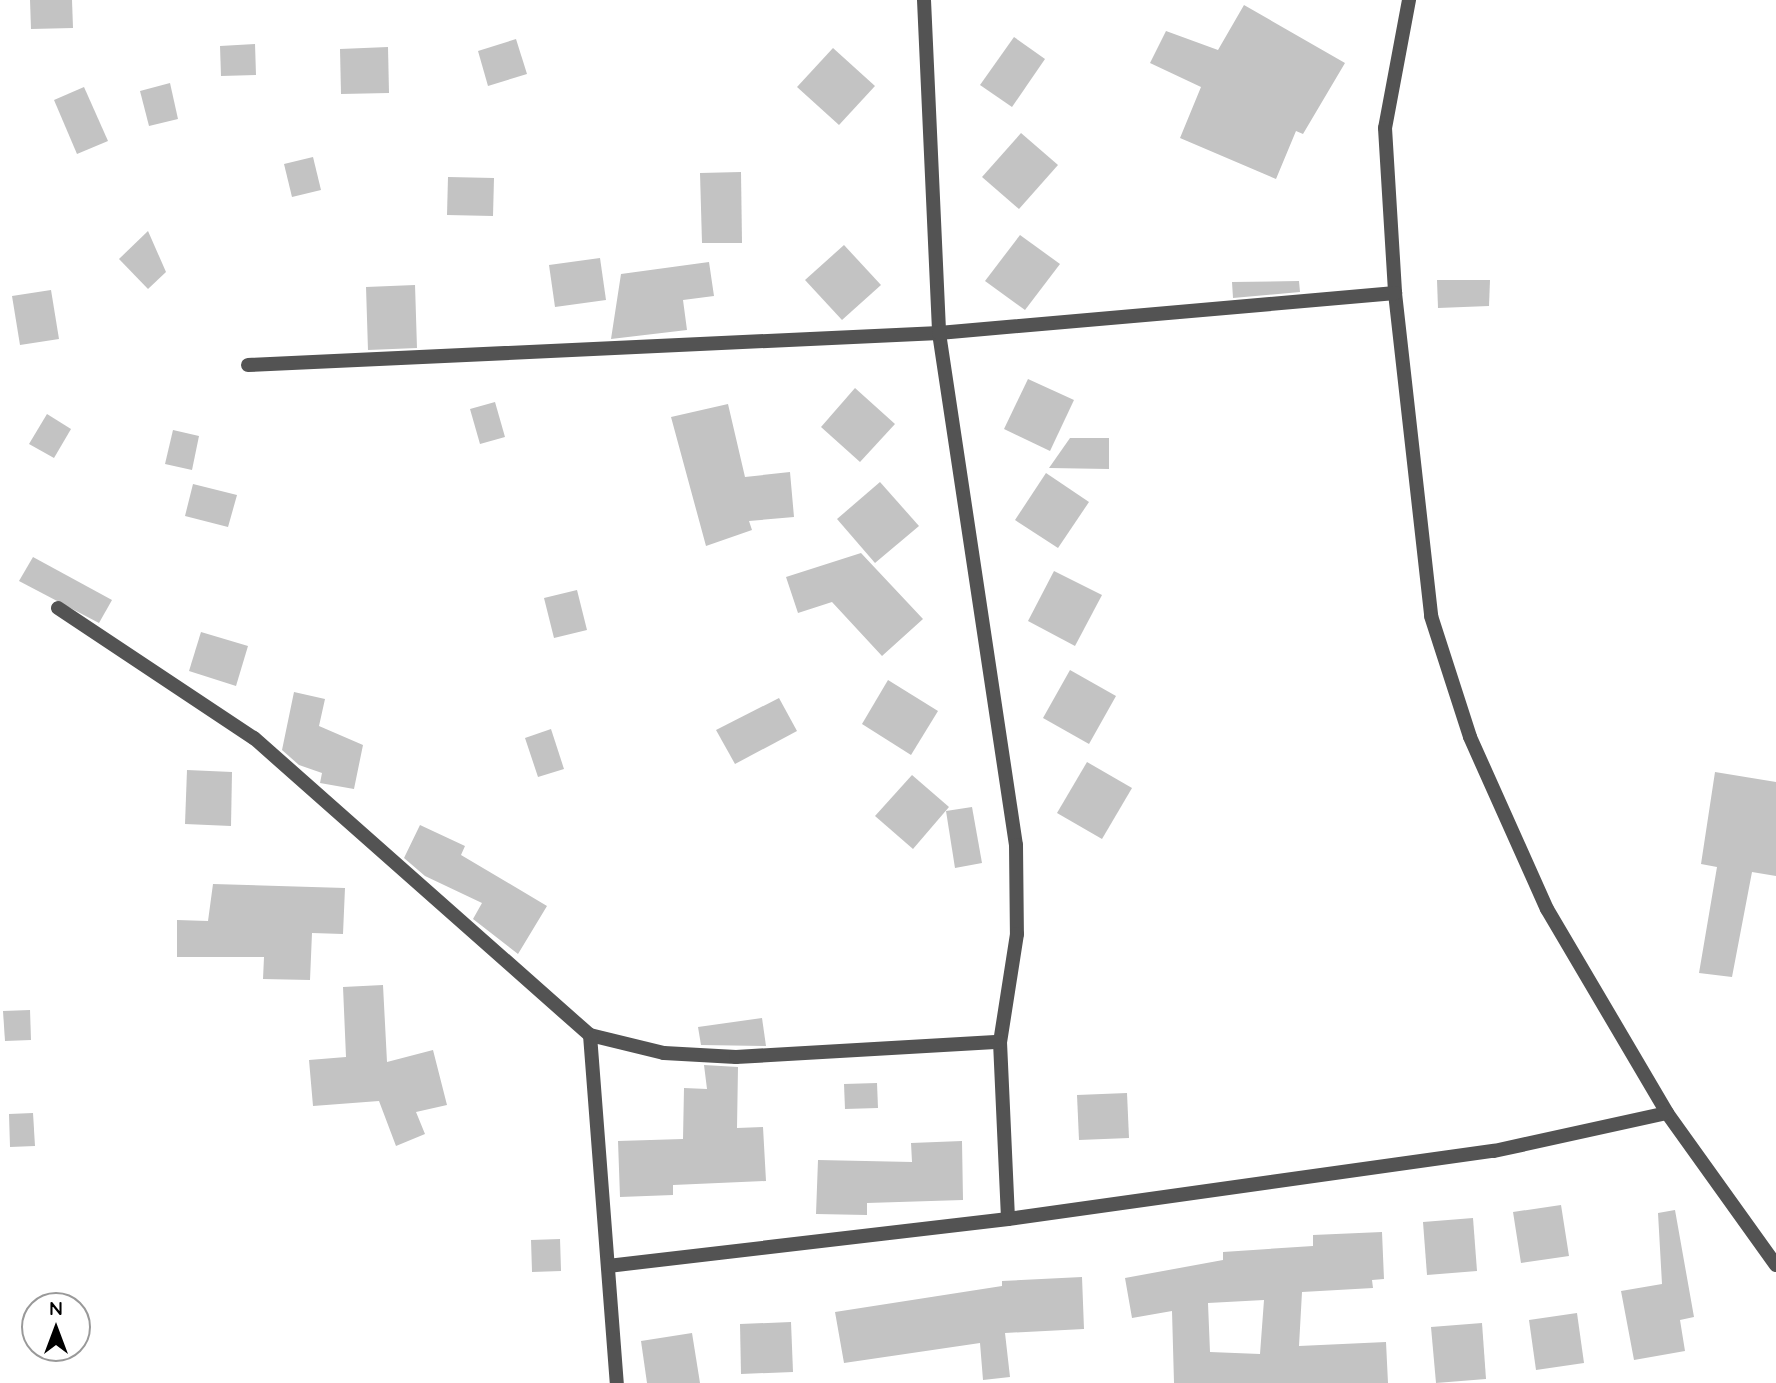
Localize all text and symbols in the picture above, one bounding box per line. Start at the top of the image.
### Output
north arrow [21,1292,91,1362]
text: N [49,1296,63,1320]

